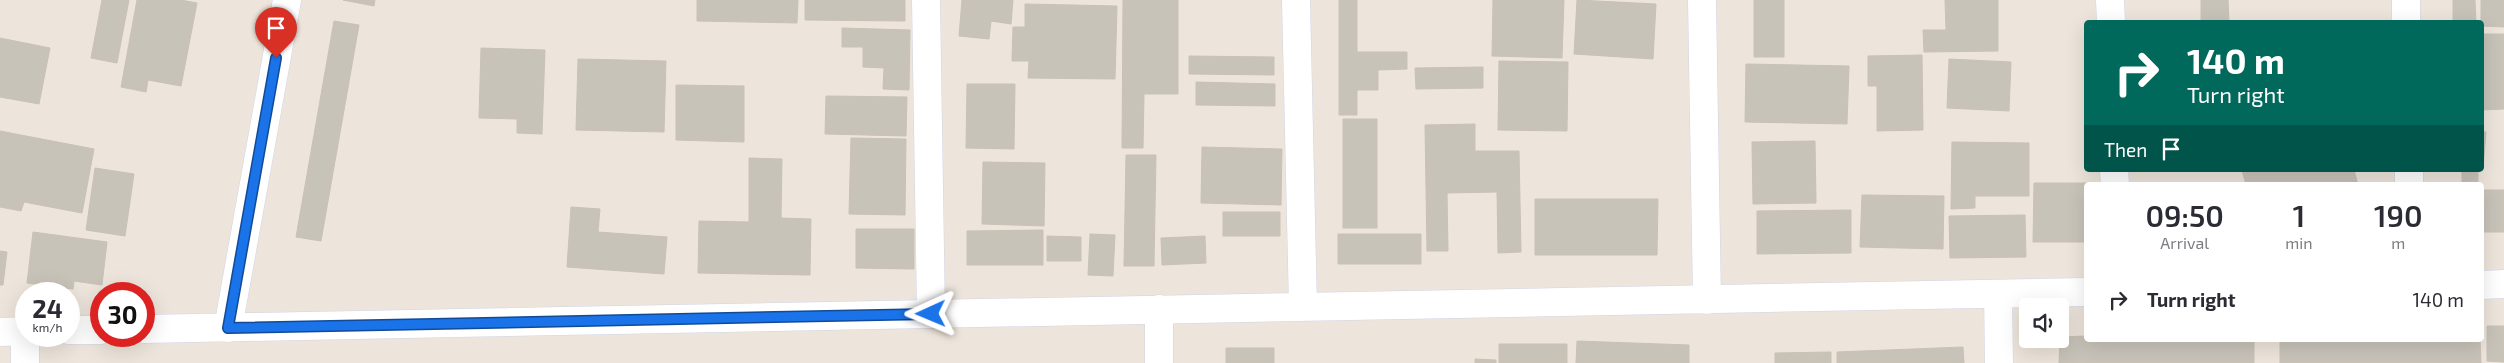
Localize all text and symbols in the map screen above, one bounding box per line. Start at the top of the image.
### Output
pin [255,7,297,58]
icon: arrive [262,14,290,42]
text: 140 m [2187,39,2285,81]
icon: right [2104,40,2169,105]
text: Turn right [2187,81,2285,107]
icon: arrive [2157,135,2185,163]
text: Then [2104,138,2147,161]
text: 09:50 [2145,197,2224,233]
text: 1 [2293,197,2305,233]
text: 190 [2374,197,2423,233]
text: Arrival [2160,233,2209,252]
text: min [2285,233,2313,252]
text: m [2391,233,2405,252]
speed limit sign: 30 [90,282,155,347]
icon: right [2104,286,2132,314]
position arrow [904,287,956,339]
text: Turn right [2147,288,2235,311]
text: 140 m [2412,288,2464,311]
text: 24 [32,293,63,323]
map controls [2019,298,2069,348]
button: sound [2019,298,2069,348]
text: km/h [33,320,62,334]

